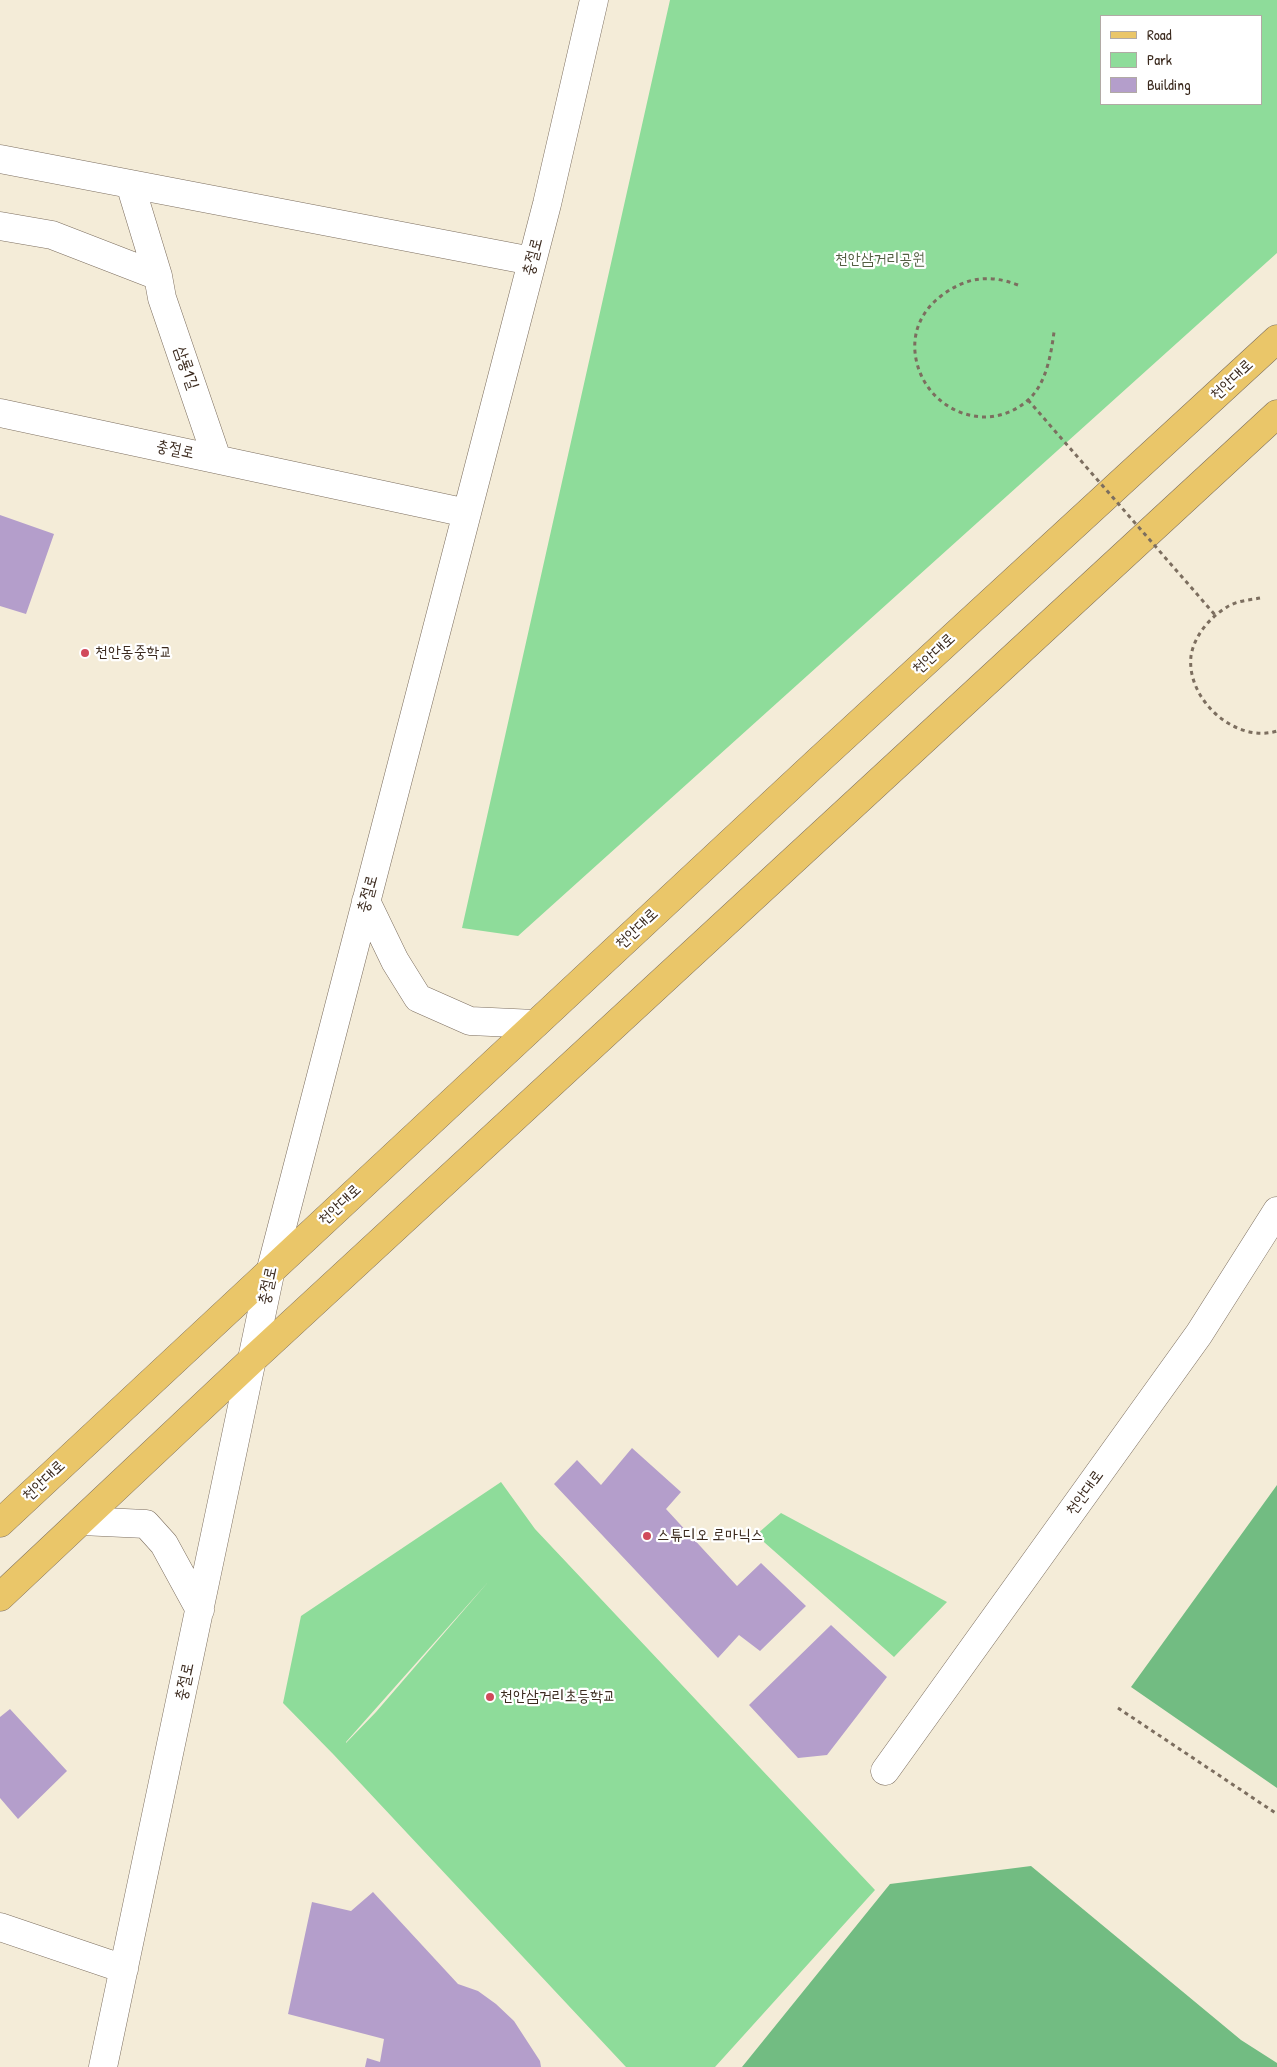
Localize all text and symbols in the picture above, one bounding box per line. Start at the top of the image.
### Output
legend [1100,15,1262,105]
text: Road [1147,24,1172,45]
text: Park [1147,49,1172,70]
text: Building [1147,74,1191,95]
street label: 충절로 [519,236,547,278]
park label: 천안삼거리공원 [835,250,925,270]
street label: 삼룡1길 [170,344,202,392]
street label: 천안대로 [1207,355,1257,405]
street label: 충절로 [154,437,196,463]
street label: 천안대로 [909,629,959,679]
place label: 천안동중학교 [95,643,172,663]
marker: 천안동중학교 [79,647,91,659]
street label: 충절로 [354,873,382,915]
street label: 천안대로 [612,904,662,954]
street label: 천안대로 [315,1180,365,1230]
street label: 충절로 [255,1265,281,1307]
street label: 천안대로 [19,1456,69,1506]
street label: 천안대로 [1062,1467,1108,1519]
place label: 스튜디오 로마닉스 [657,1526,764,1546]
marker: 스튜디오 로마닉스 [641,1530,653,1542]
street label: 충절로 [172,1661,198,1703]
place label: 천안삼거리초등학교 [500,1687,616,1707]
marker: 천안삼거리초등학교 [484,1691,496,1703]

